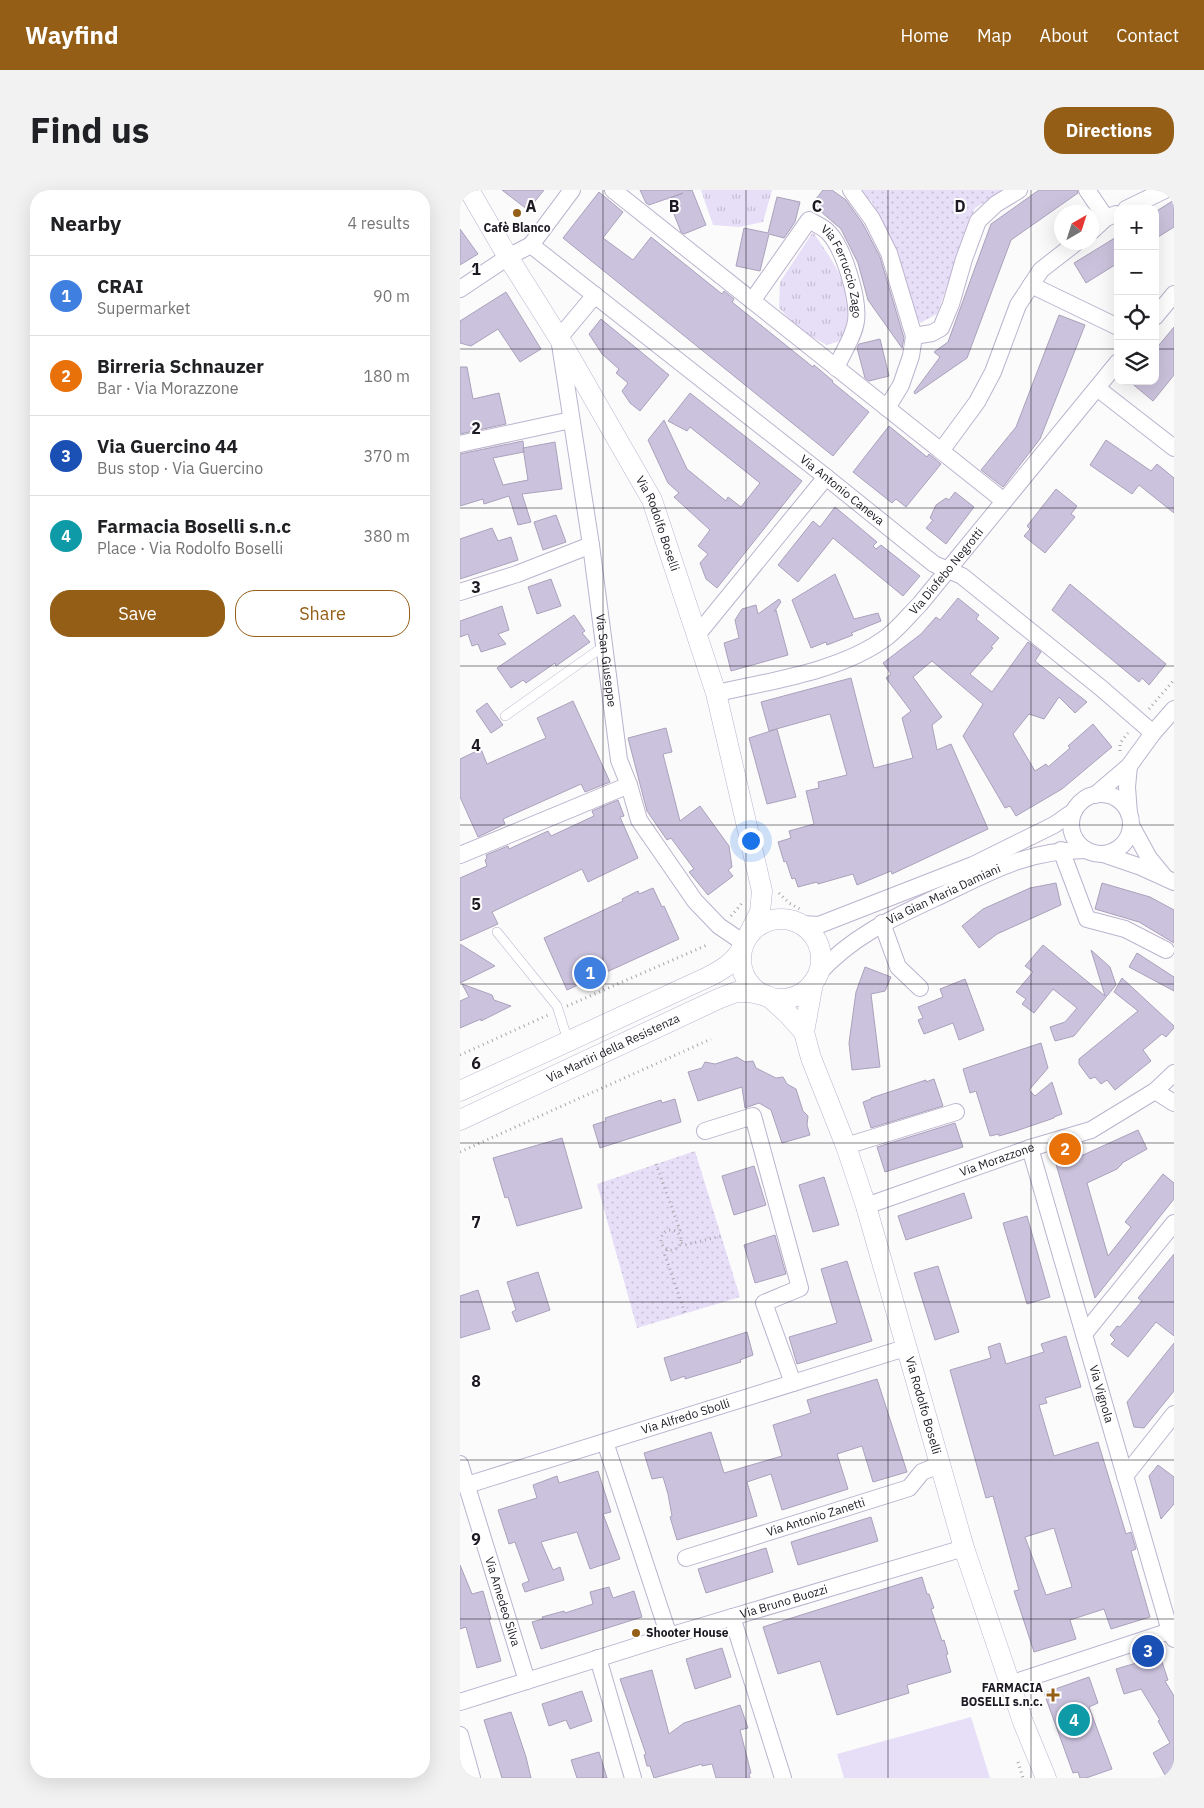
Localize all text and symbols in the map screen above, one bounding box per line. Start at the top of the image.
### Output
text: Wayfind [25,19,118,51]
text: Home [901,24,949,47]
text: Map [977,24,1012,47]
text: About [1040,24,1088,47]
text: Contact [1116,24,1179,47]
text: Find us [30,107,149,153]
button: Directions [1044,107,1174,154]
text: A [526,196,537,216]
text: B [669,196,680,216]
text: C [812,196,822,216]
text: D [954,196,966,216]
north arrow [1054,205,1099,250]
map controls [1114,205,1159,385]
button: + [1114,205,1159,250]
marker: Cafè Blanco [511,207,523,219]
text: Nearby [50,209,121,237]
text: 4 results [347,213,410,233]
place label: Cafè Blanco [483,220,551,235]
street label: Via Ferruccio Zago [818,221,864,318]
button: − [1114,250,1159,295]
text: 1 [471,259,481,279]
text: CRAI [97,274,143,298]
text: 1 [61,286,71,306]
text: 90 m [373,286,410,306]
button: locate [1114,295,1159,340]
text: Supermarket [97,298,190,318]
button: layers [1114,340,1159,385]
text: Birreria Schnauzer [97,354,264,378]
text: 2 [61,366,71,386]
text: 180 m [363,366,410,386]
text: Bar · Via Morazzone [97,378,239,398]
text: 2 [471,418,481,438]
text: Via Guercino 44 [97,434,238,458]
text: 3 [61,446,71,466]
text: 370 m [363,446,410,466]
street label: Via Antonio Caneva [797,451,888,528]
text: Bus stop · Via Guercino [97,458,263,478]
street label: Via Rodolfo Boselli [633,473,683,573]
text: Farmacia Boselli s.n.c [97,514,291,538]
street label: Via Diofebo Negrotti [906,525,986,618]
text: 4 [61,526,71,546]
text: 380 m [363,526,410,546]
text: Place · Via Rodolfo Boselli [97,538,283,558]
text: 3 [471,577,481,597]
button: Save [50,590,225,637]
button: Share [235,590,410,637]
street label: Via San Giuseppe [593,613,620,708]
text: 4 [471,735,481,755]
your location [738,828,764,854]
street label: Via Gian Maria Damiani [884,860,1003,928]
text: 5 [471,894,481,914]
pin: 1 [574,954,606,992]
street label: Via Martiri della Resistenza [544,1010,682,1085]
text: 6 [471,1053,481,1073]
pin: 2 [1049,1130,1081,1168]
street label: Via Morazzone [958,1139,1036,1179]
text: 7 [471,1212,481,1232]
street label: Via Rodolfo Boselli [903,1355,945,1456]
street label: Via Vignola [1086,1363,1117,1425]
text: 8 [471,1371,481,1391]
street label: Via Alfredo Sbolli [639,1395,732,1437]
street label: Via Antonio Zanetti [764,1494,867,1539]
text: 9 [471,1529,481,1549]
street label: Via Amedeo Silva [482,1555,524,1649]
street label: Via Bruno Buozzi [738,1581,829,1621]
place label: Shooter House [646,1625,729,1640]
marker: Shooter House [630,1627,642,1639]
pin: 3 [1132,1632,1164,1670]
place label: FARMACIA BOSELLI s.n.c. [961,1680,1043,1709]
marker: FARMACIA BOSELLI s.n.c. [1047,1689,1059,1701]
pin: 4 [1058,1701,1090,1739]

